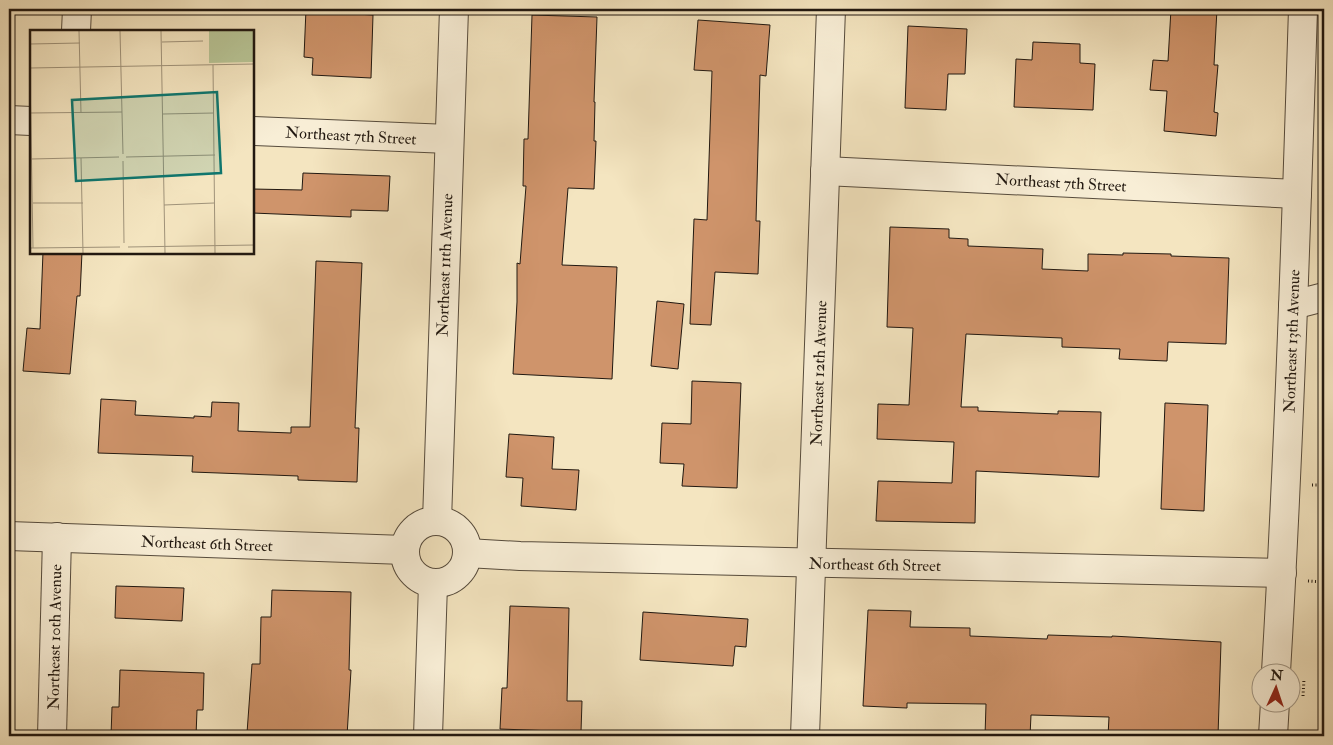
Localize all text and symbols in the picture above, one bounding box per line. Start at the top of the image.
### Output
inset map [30,30,254,254]
street label: Northeast 7th Street [285,123,417,149]
street label: Northeast 7th Street [995,170,1127,196]
street label: Northeast 11th Avenue [433,193,458,337]
street label: Northeast 13th Avenue [1279,269,1305,413]
street label: Northeast 12th Avenue [806,300,832,446]
street label: Northeast 6th Street [141,532,273,556]
street label: Northeast 6th Street [809,554,941,576]
street label: Northeast 10th Avenue [44,564,66,710]
north arrow [1250,662,1300,712]
text: N [1269,667,1284,684]

